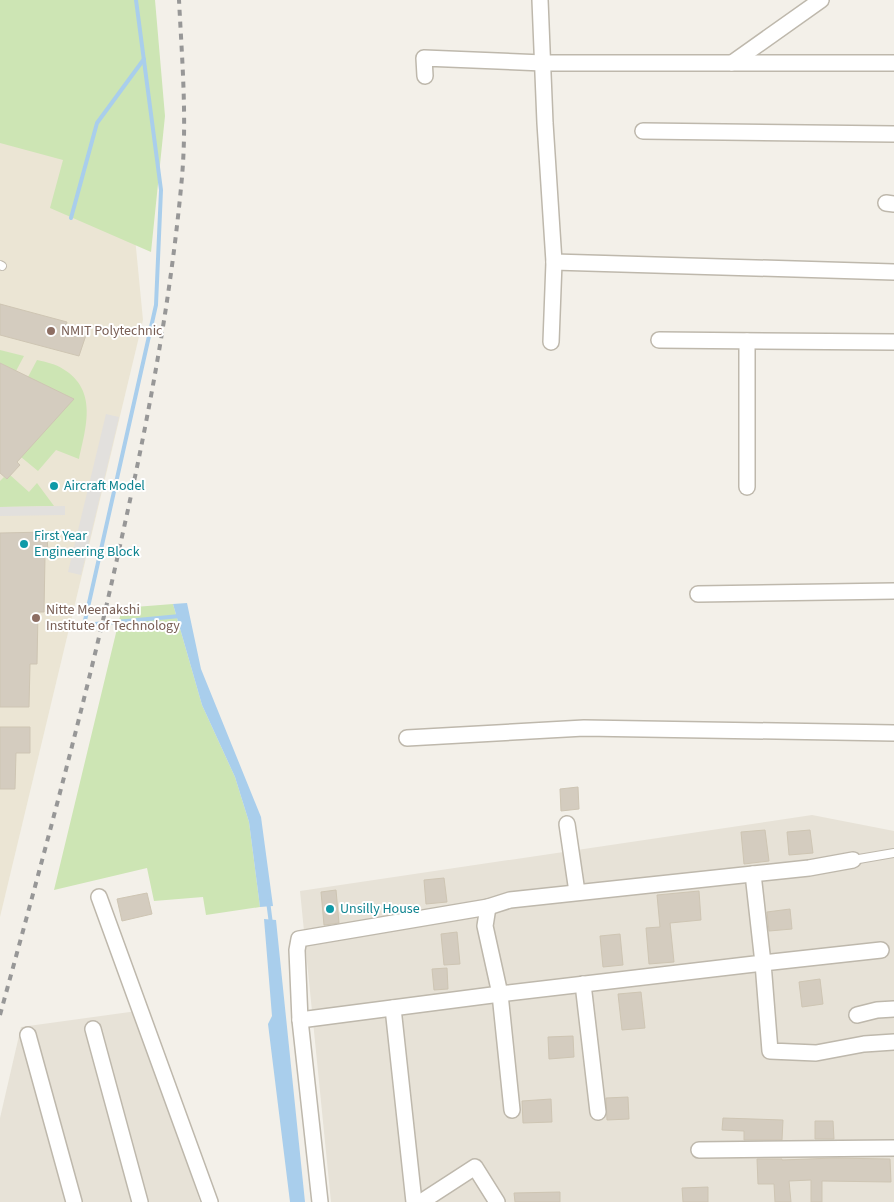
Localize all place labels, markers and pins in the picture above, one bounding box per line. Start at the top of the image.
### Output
place label: NMIT Polytechnic [61,321,163,341]
marker: NMIT Polytechnic [45,325,57,337]
place label: Aircraft Model [64,476,145,496]
marker: Aircraft Model [48,480,60,492]
place label: First Year Engineering Block [34,526,140,562]
marker: First Year Engineering Block [18,538,30,550]
place label: Nitte Meenakshi Institute of Technology [46,600,180,636]
marker: Nitte Meenakshi Institute of Technology [30,612,42,624]
place label: Unsilly House [340,899,420,919]
marker: Unsilly House [324,903,336,915]

